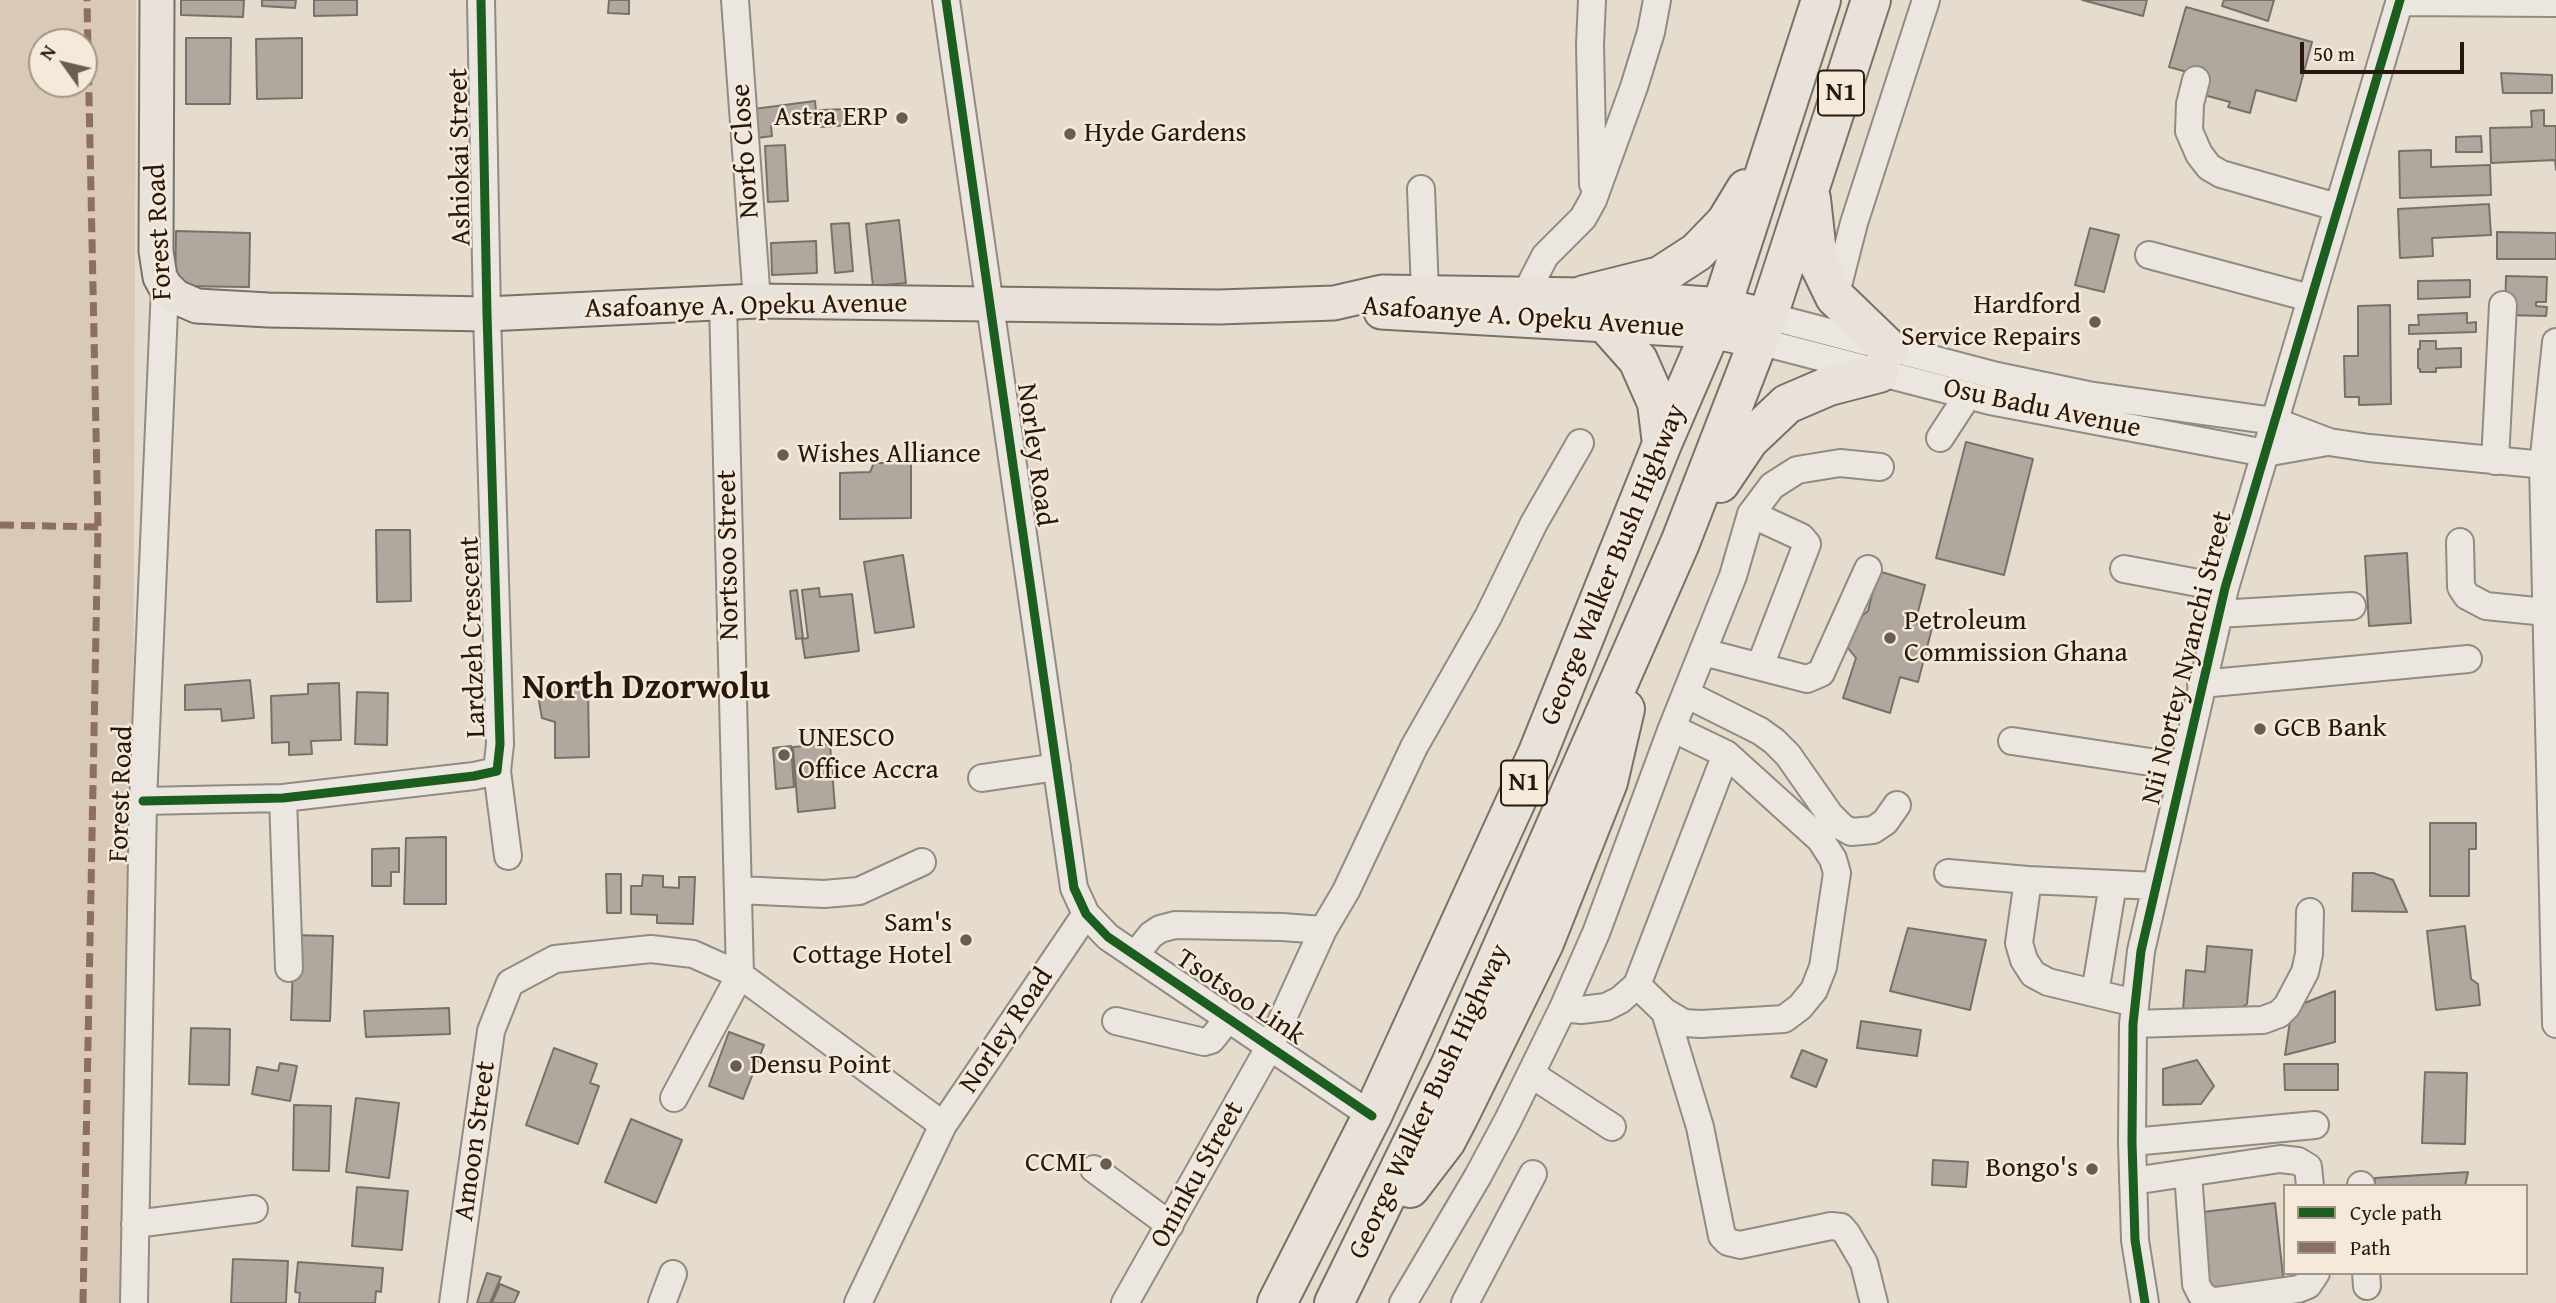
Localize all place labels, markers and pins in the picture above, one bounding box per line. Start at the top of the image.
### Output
place label: Astra ERP [774,101,888,135]
marker: Astra ERP [894,110,910,126]
place label: Hyde Gardens [1084,117,1247,151]
marker: Hyde Gardens [1062,126,1078,142]
place label: Hardford Service Repairs [1901,289,2081,355]
marker: Hardford Service Repairs [2087,314,2103,330]
place label: Wishes Alliance [797,438,981,472]
marker: Wishes Alliance [775,447,791,463]
place label: Petroleum Commission Ghana [1904,605,2128,671]
marker: Petroleum Commission Ghana [1882,630,1898,646]
place label: GCB Bank [2274,712,2387,746]
marker: GCB Bank [2252,721,2268,737]
place label: UNESCO Office Accra [798,722,939,788]
marker: UNESCO Office Accra [776,747,792,763]
place label: Sam's Cottage Hotel [793,907,952,973]
marker: Sam's Cottage Hotel [958,932,974,948]
place label: Densu Point [750,1049,891,1083]
marker: Densu Point [728,1058,744,1074]
place label: CCML [1025,1147,1092,1181]
place label: Bongo's [1986,1152,2078,1186]
marker: CCML [1098,1156,1114,1172]
marker: Bongo's [2084,1161,2100,1177]

